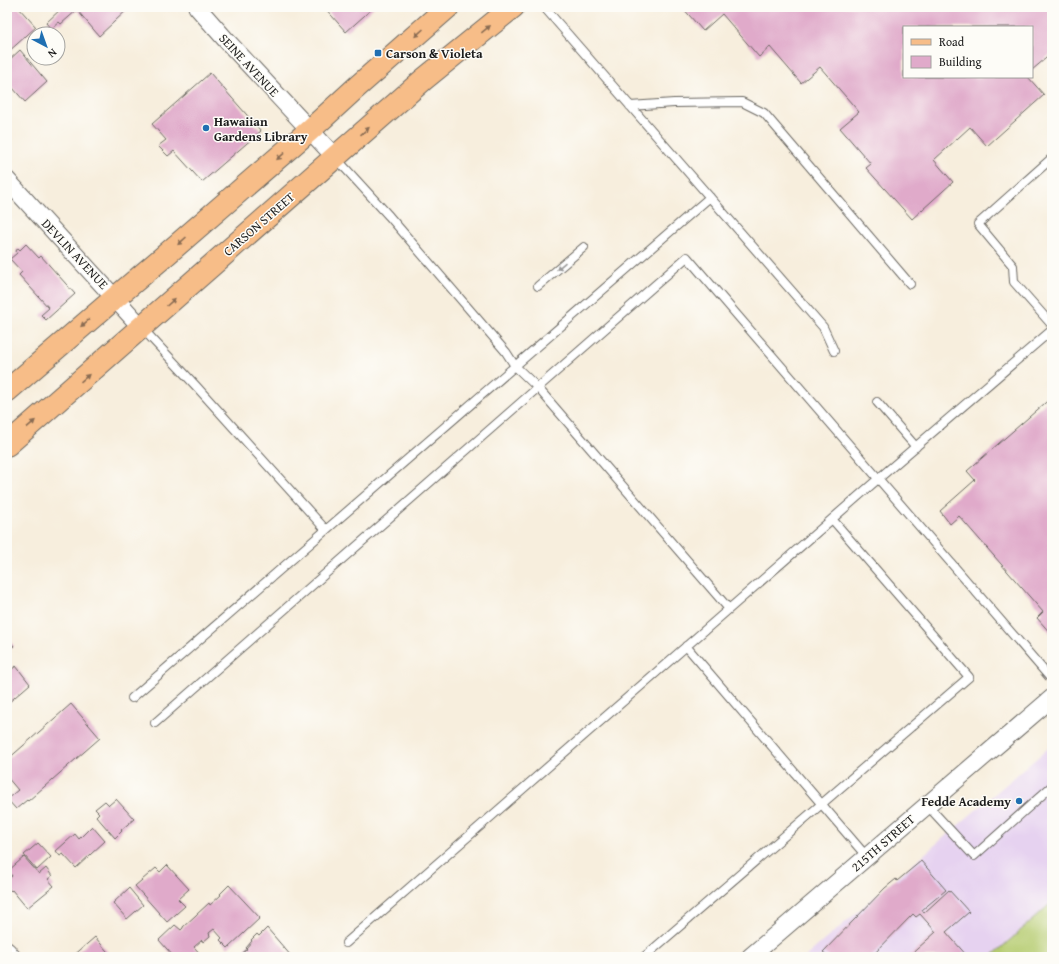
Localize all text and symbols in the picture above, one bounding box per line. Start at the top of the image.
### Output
one-way arrow [481,25,492,34]
north arrow [26,26,66,66]
legend [903,26,1033,78]
one-way arrow [414,28,424,37]
street label: SEINE AVENUE [215,29,284,101]
text: Road [939,33,965,50]
place label: Carson & Violeta [386,44,483,63]
text: N [44,45,61,62]
marker: Carson & Violeta [373,48,383,58]
text: Building [939,53,982,70]
place label: Hawaiian Gardens Library [214,112,308,146]
marker: Hawaiian Gardens Library [201,123,211,133]
one-way arrow [359,127,370,136]
one-way arrow [276,151,285,160]
street label: CARSON STREET [219,187,299,260]
street label: DEVLIN AVENUE [37,215,113,294]
one-way arrow [178,236,187,245]
one-way arrow [556,262,566,271]
one-way arrow [166,297,176,306]
one-way arrow [80,319,90,328]
one-way arrow [80,373,90,382]
one-way arrow [26,420,37,429]
place label: Fedde Academy [922,792,1011,811]
marker: Fedde Academy [1014,796,1024,806]
street label: 215TH STREET [847,809,920,876]

